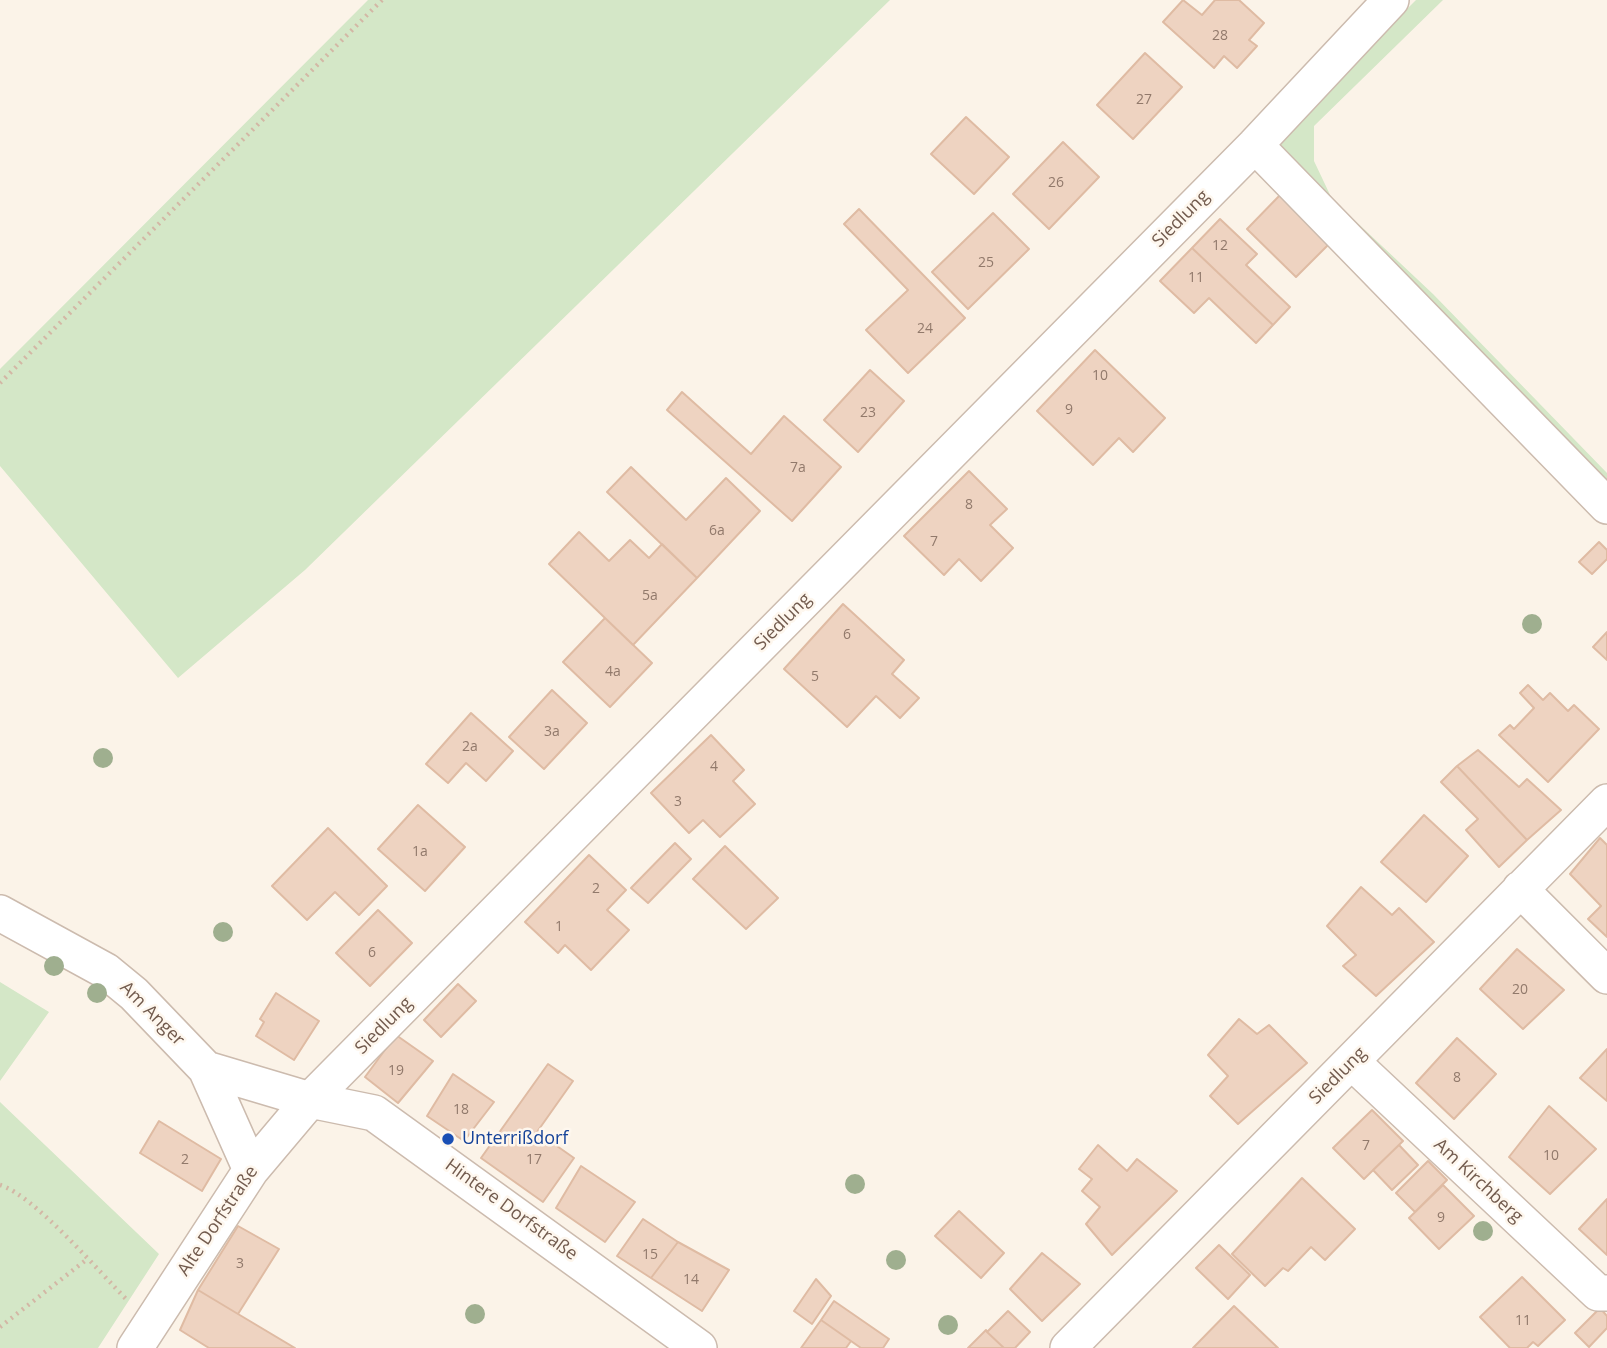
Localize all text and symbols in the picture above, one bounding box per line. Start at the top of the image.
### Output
house number: 28 [1212,28,1228,44]
house number: 27 [1136,92,1152,108]
house number: 26 [1048,175,1064,191]
street label: Siedlung [1148,186,1214,252]
house number: 12 [1212,238,1228,254]
house number: 25 [978,255,994,271]
house number: 11 [1188,270,1204,286]
house number: 24 [917,321,933,337]
house number: 10 [1092,368,1108,384]
house number: 9 [1065,402,1073,418]
house number: 23 [860,405,876,421]
house number: 7a [790,460,806,476]
house number: 8 [965,497,973,513]
house number: 6a [709,523,725,539]
house number: 7 [930,534,938,550]
house number: 5a [642,588,658,604]
street label: Siedlung [750,589,816,655]
house number: 6 [843,627,851,643]
house number: 4a [605,664,621,680]
house number: 5 [811,669,819,685]
house number: 3a [544,724,560,740]
house number: 2a [462,739,478,755]
house number: 4 [710,759,718,775]
house number: 3 [674,794,682,810]
house number: 1a [412,844,428,860]
house number: 2 [592,881,600,897]
house number: 1 [555,919,563,935]
house number: 6 [368,945,376,961]
street label: Am Anger [115,977,189,1051]
house number: 20 [1512,982,1528,998]
street label: Siedlung [351,993,417,1059]
street label: Siedlung [1305,1043,1371,1109]
house number: 19 [388,1063,404,1079]
house number: 8 [1453,1070,1461,1086]
house number: 18 [453,1102,469,1118]
place label: Unterrißdorf [462,1128,568,1150]
marker: Unterrißdorf [440,1131,456,1147]
street label: Am Kirchberg [1429,1134,1527,1228]
house number: 7 [1362,1138,1370,1154]
house number: 10 [1543,1148,1559,1164]
house number: 2 [181,1152,189,1168]
house number: 17 [526,1152,542,1168]
street label: Hintere Dorfstraße [441,1155,581,1265]
street label: Alte Dorfstraße [173,1162,263,1280]
house number: 9 [1437,1210,1445,1226]
house number: 15 [642,1247,658,1263]
house number: 3 [236,1256,244,1272]
house number: 14 [683,1272,699,1288]
house number: 11 [1515,1313,1531,1329]

